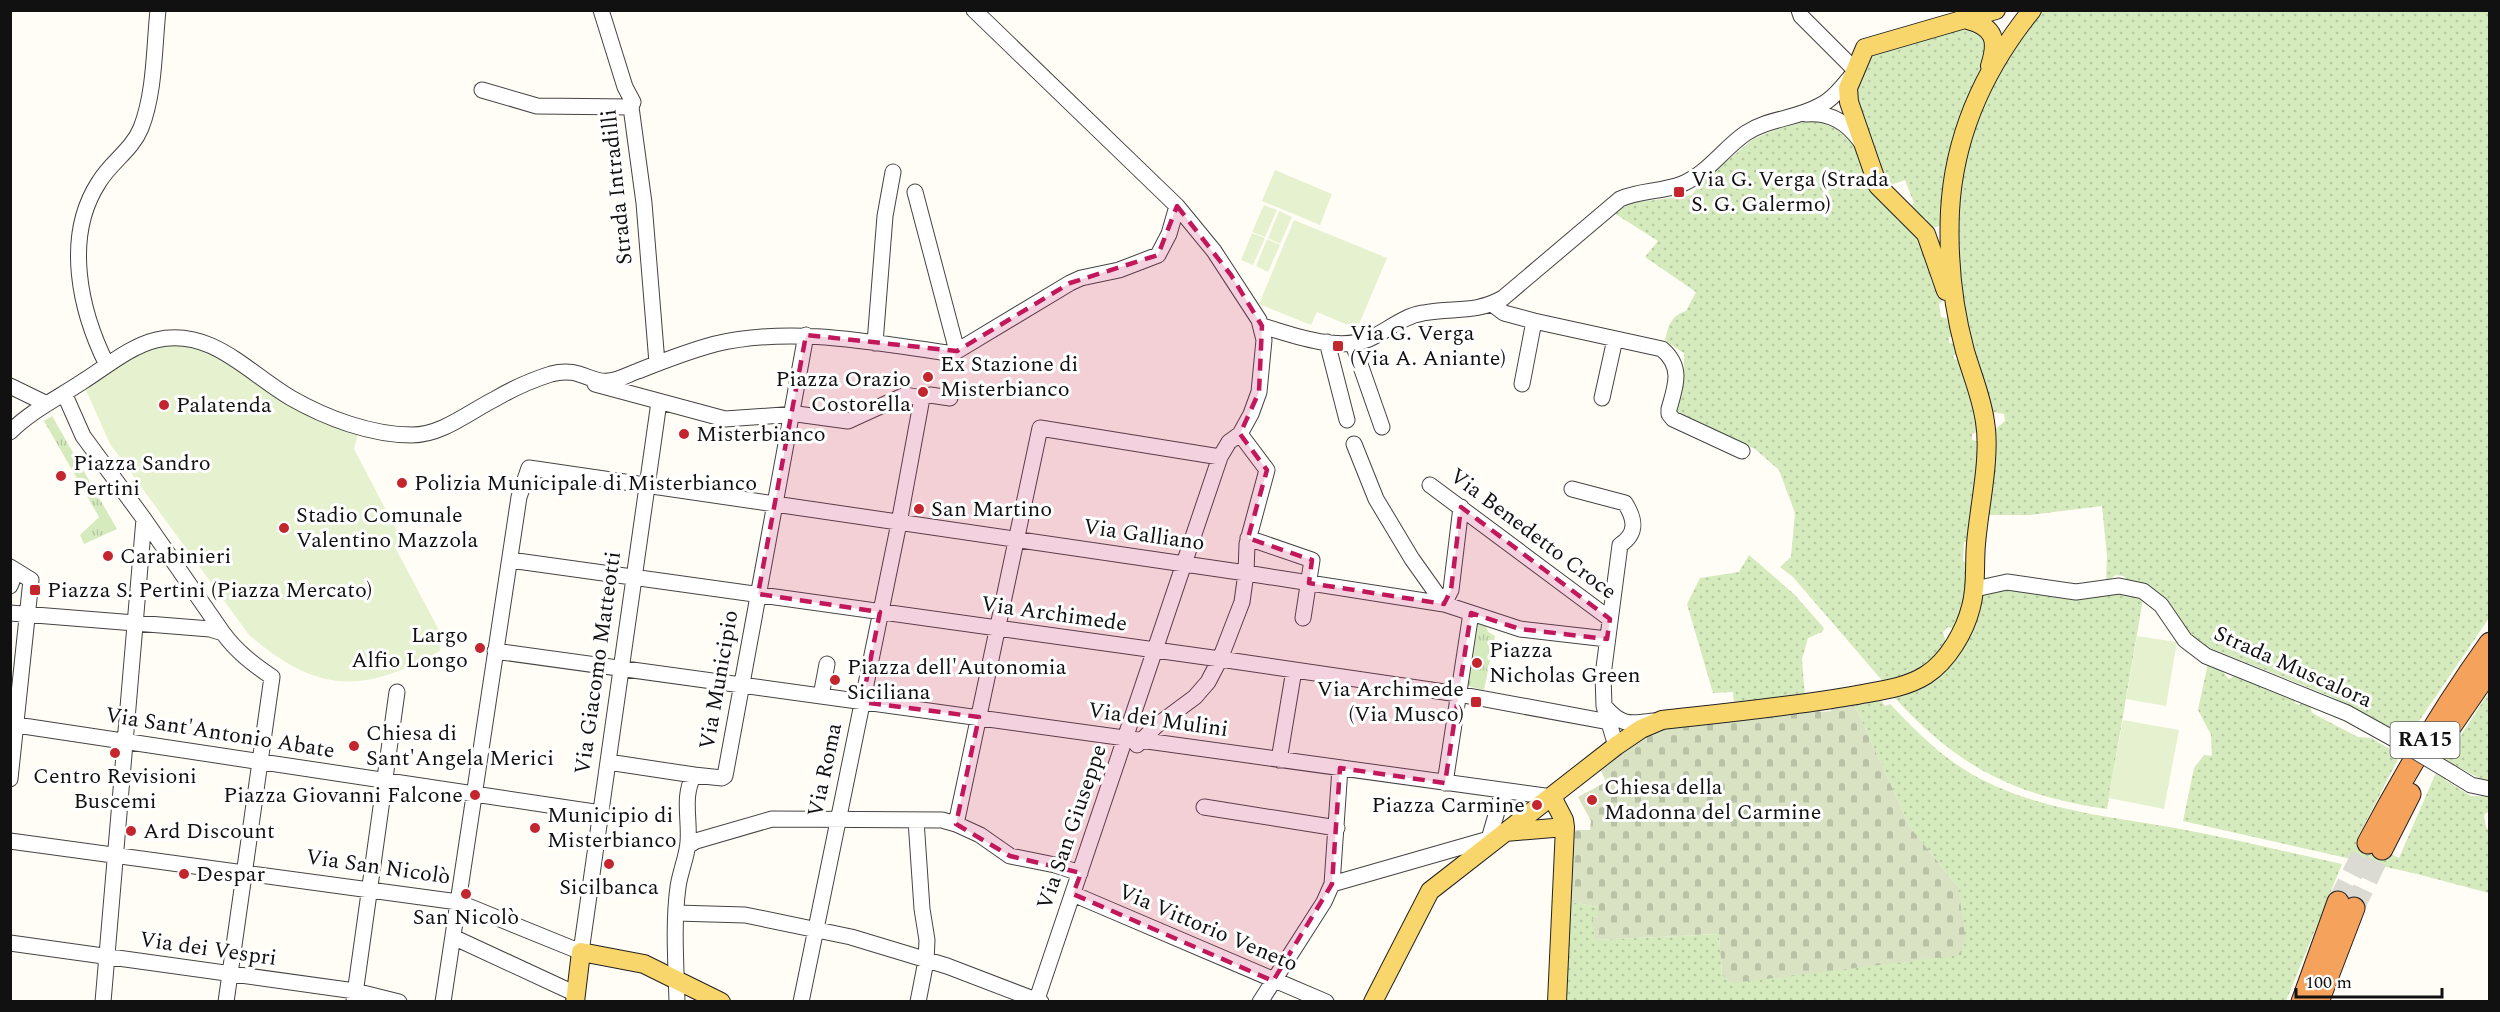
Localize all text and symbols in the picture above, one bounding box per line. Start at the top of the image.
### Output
street label: Strada Intradilli [592,108,642,266]
place label: Via G. Verga (Strada S. G. Galermo) [1691,163,1889,221]
marker: Via G. Verga (Strada S. G. Galermo) [1672,185,1686,199]
place label: Via G. Verga (Via A. Aniante) [1350,317,1506,375]
marker: Via G. Verga (Via A. Aniante) [1331,339,1345,353]
place label: Ex Stazione di Misterbianco [940,348,1079,406]
place label: Piazza Orazio Costorella [775,363,911,421]
marker: Ex Stazione di Misterbianco [921,370,935,384]
marker: Piazza Orazio Costorella [916,385,930,399]
place label: Palatenda [176,389,272,422]
marker: Palatenda [157,398,171,412]
place label: Misterbianco [696,418,826,451]
marker: Misterbianco [677,427,691,441]
place label: Piazza Sandro Pertini [73,447,211,505]
street label: Via Benedetto Croce [1442,460,1624,608]
place label: Polizia Municipale di Misterbianco [414,467,757,500]
marker: Piazza Sandro Pertini [54,469,68,483]
marker: Polizia Municipale di Misterbianco [395,476,409,490]
place label: San Martino [931,493,1052,526]
place label: Stadio Comunale Valentino Mazzola [296,499,479,557]
marker: San Martino [912,502,926,516]
street label: Via Galliano [1081,510,1207,560]
marker: Stadio Comunale Valentino Mazzola [277,521,291,535]
place label: Carabinieri [120,540,231,573]
marker: Carabinieri [101,549,115,563]
street label: Via Giacomo Matteotti [566,549,630,777]
place label: Piazza S. Pertini (Piazza Mercato) [47,574,372,607]
marker: Piazza S. Pertini (Piazza Mercato) [28,583,42,597]
street label: Via Archimede [979,587,1129,641]
street label: Via Municipio [690,608,748,752]
street label: Strada Muscalora [2208,617,2378,717]
place label: Largo Alfio Longo [351,619,468,677]
place label: Piazza Nicholas Green [1489,634,1641,692]
marker: Largo Alfio Longo [473,641,487,655]
place label: Piazza dell'Autonomia Siciliana [847,651,1067,709]
marker: Piazza Nicholas Green [1470,656,1484,670]
marker: Piazza dell'Autonomia Siciliana [828,673,842,687]
place label: Via Archimede (Via Musco) [1317,673,1464,731]
street label: Via dei Mulini [1086,694,1230,746]
marker: Via Archimede (Via Musco) [1469,695,1483,709]
street label: Via Sant'Antonio Abate [103,699,337,767]
place label: Chiesa di Sant'Angela Merici [366,717,554,775]
street label: Via Roma [799,720,851,820]
road number: RA15 [2390,722,2460,758]
marker: Chiesa di Sant'Angela Merici [347,739,361,753]
street label: Via San Giuseppe [1028,740,1116,914]
marker: Centro Revisioni Buscemi [108,746,122,760]
place label: Centro Revisioni Buscemi [33,760,197,818]
place label: Chiesa della Madonna del Carmine [1604,771,1821,829]
place label: Piazza Giovanni Falcone [223,779,463,812]
marker: Piazza Giovanni Falcone [468,788,482,802]
place label: Piazza Carmine [1371,789,1525,822]
marker: Chiesa della Madonna del Carmine [1585,793,1599,807]
marker: Piazza Carmine [1530,798,1544,812]
place label: Municipio di Misterbianco [547,799,677,857]
place label: Ard Discount [143,815,275,848]
marker: Municipio di Misterbianco [528,821,542,835]
marker: Ard Discount [124,824,138,838]
street label: Via San Nicolò [303,841,453,893]
marker: Sicilbanca [602,857,616,871]
place label: Despar [196,858,266,891]
marker: Despar [177,867,191,881]
place label: Sicilbanca [559,871,659,904]
street label: Via Vittorio Veneto [1113,875,1303,981]
marker: San Nicolò [459,887,473,901]
place label: San Nicolò [413,901,519,934]
street label: Via dei Vespri [137,923,279,975]
scale bar [2296,961,2442,999]
text: 100 m [2305,969,2352,996]

